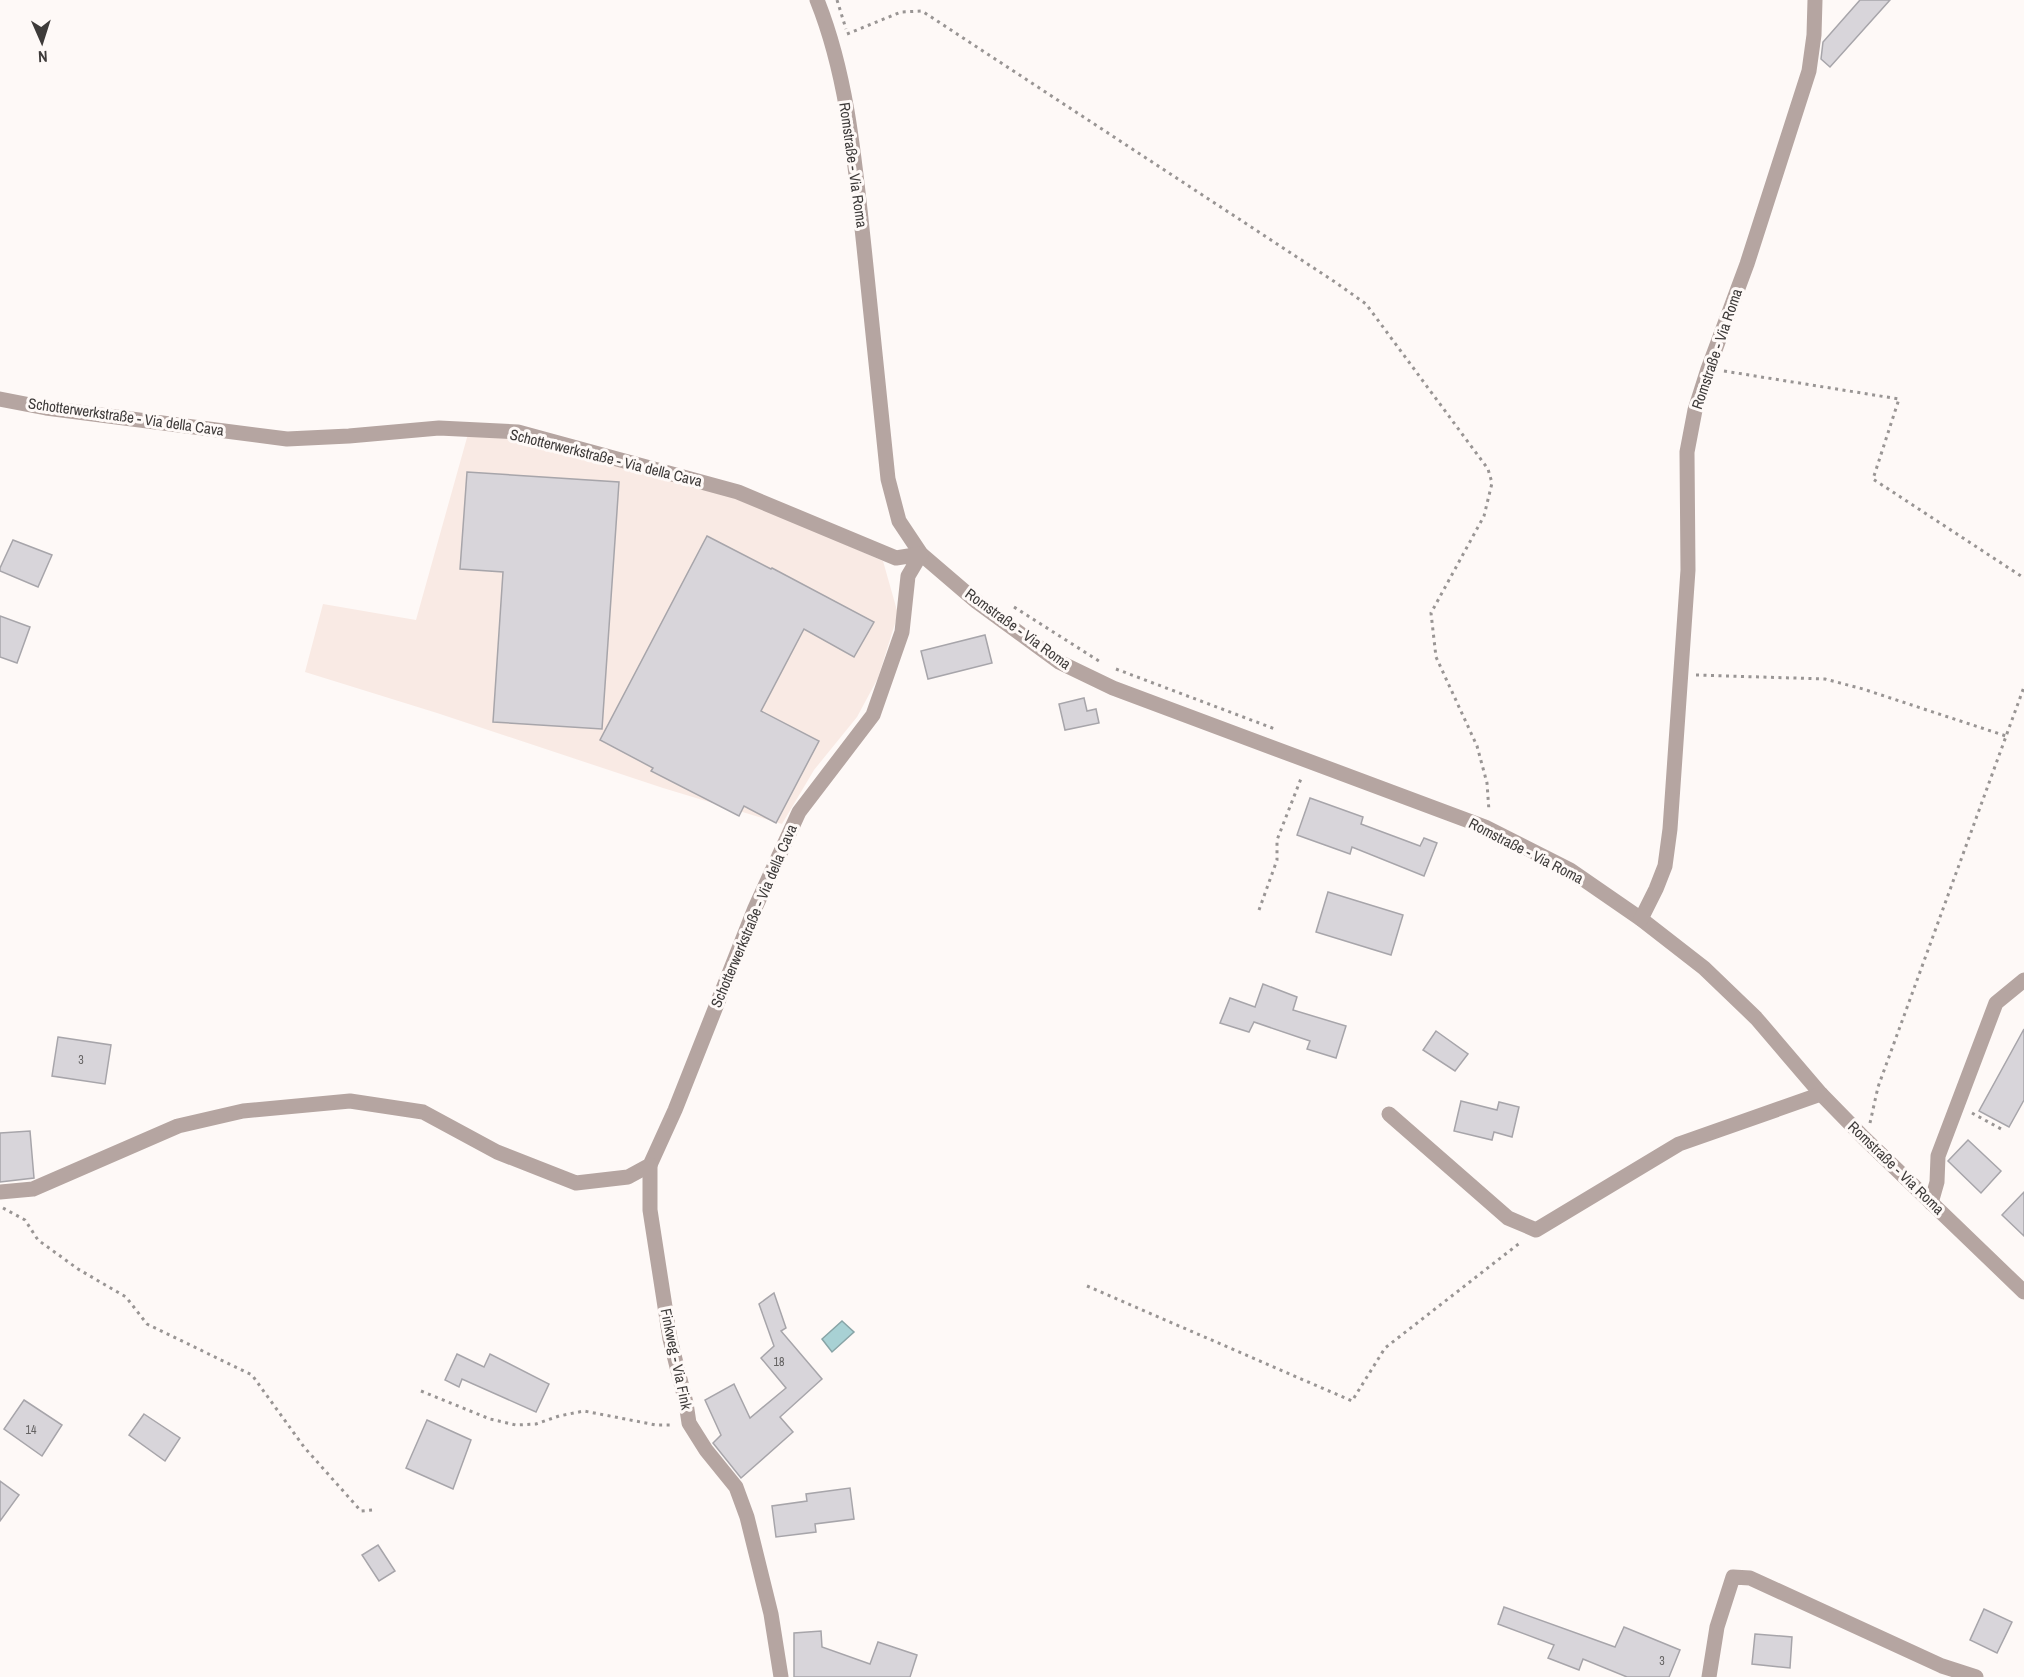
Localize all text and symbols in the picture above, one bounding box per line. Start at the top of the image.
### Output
north arrow [12,12,72,72]
text: N [37,46,48,68]
street label: Romstraße - Via Roma [834,101,873,229]
street label: Romstraße - Via Roma [1686,286,1747,412]
street label: Schotterwerkstraße - Via della Cava [27,392,225,441]
street label: Schotterwerkstraße - Via della Cava [508,423,705,492]
street label: Romstraße - Via Roma [961,583,1076,674]
street label: Romstraße - Via Roma [1465,813,1587,889]
street label: Schotterwerkstraße - Via della Cava [705,821,802,1011]
house number: 3 [78,1052,84,1068]
street label: Romstraße - Via Roma [1844,1116,1949,1219]
street label: Finkweg - Via Fink [656,1306,698,1412]
house number: 18 [774,1354,784,1370]
house number: 14 [26,1422,37,1438]
house number: 3 [1659,1653,1665,1669]

